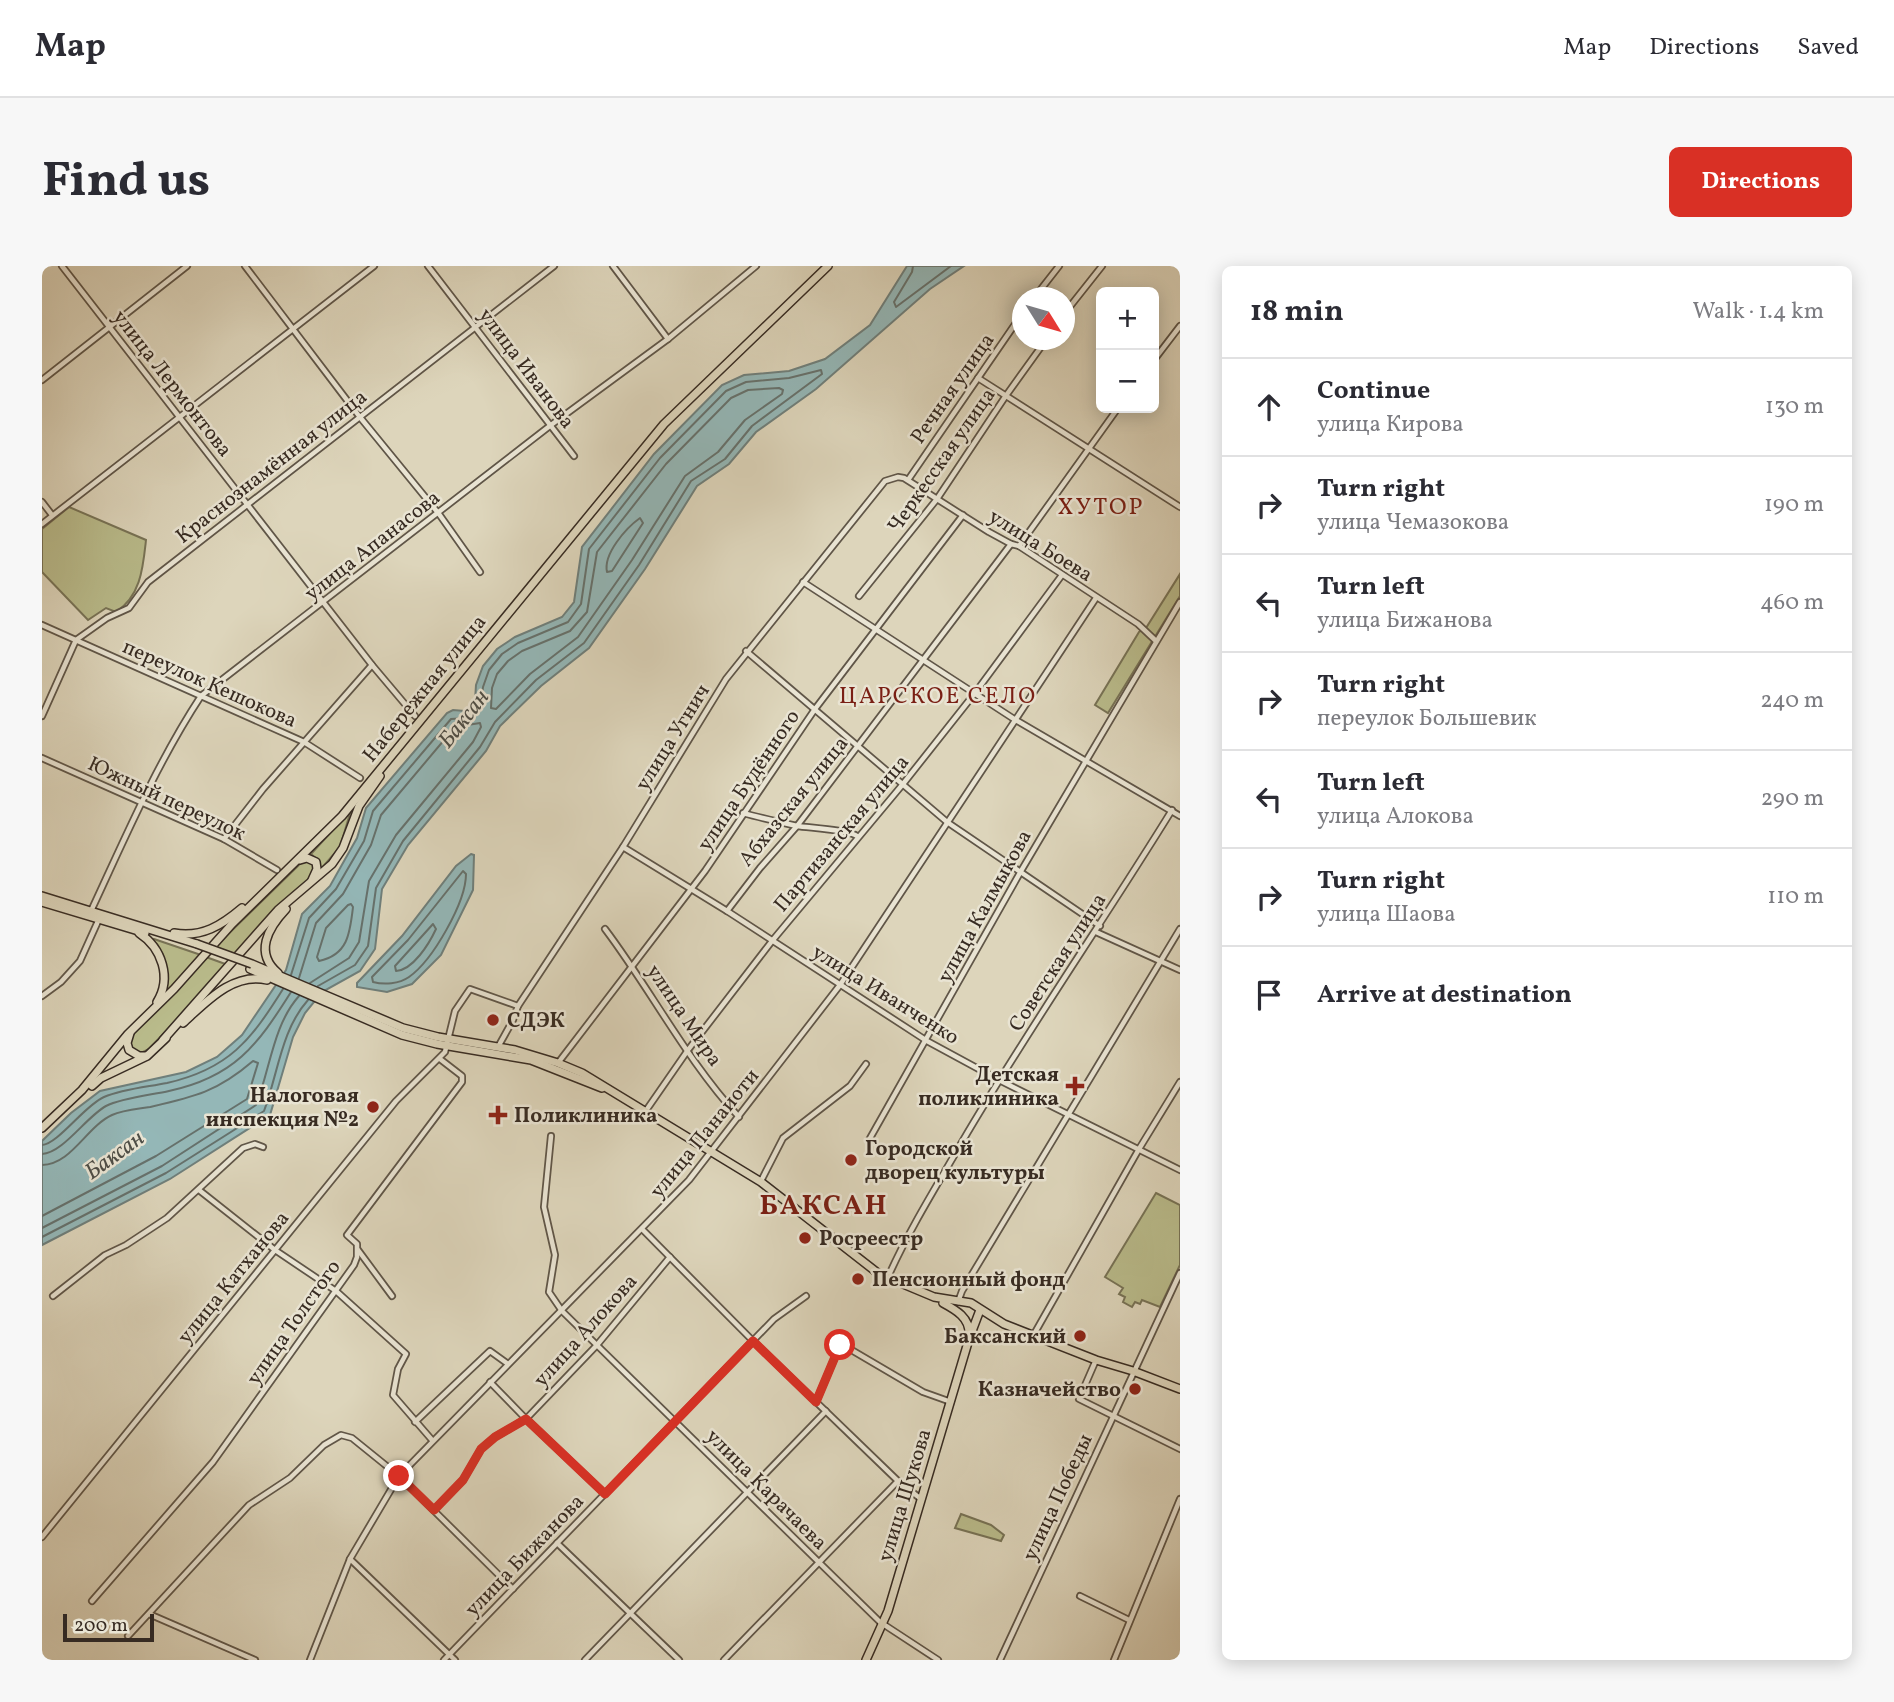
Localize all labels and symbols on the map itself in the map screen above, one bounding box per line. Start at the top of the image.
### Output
north arrow [1012,287,1075,350]
street label: улица Иванова [471,302,581,435]
street label: улица Лермонтова [105,304,239,464]
street label: Речная улица [904,328,1002,450]
street label: Краснознамённая улица [170,383,374,551]
street label: Черкесская улица [881,383,1003,539]
street label: улица Апанасова [299,484,447,608]
district label: ХУТОР [1058,491,1144,525]
street label: улица Боева [983,503,1098,590]
street label: Набережная улица [357,609,494,769]
street label: переулок Кешокова [118,633,301,736]
street label: улица Угнич [629,679,718,797]
district label: ЦАРСКОЕ СЕЛО [839,681,1037,713]
water label: Баксан [432,683,498,755]
street label: улица Будённого [691,704,807,857]
street label: Абхазская улица [733,731,856,873]
street label: Партизанская улица [768,749,917,919]
street label: Южный переулок [83,750,250,849]
street label: улица Калмыкова [931,825,1039,989]
street label: Советская улица [1003,888,1114,1038]
street label: улица Иванченко [806,938,964,1052]
street label: улица Мира [639,959,729,1073]
place label: СДЭК [507,1007,565,1036]
marker: СДЭК [485,1012,501,1028]
place label: Детская поликлиника [918,1061,1059,1114]
street label: улица Панаиоти [644,1063,767,1205]
marker: Детская поликлиника [1065,1076,1085,1096]
place label: Налоговая инспекция №2 [206,1082,359,1135]
marker: Налоговая инспекция №2 [365,1099,381,1115]
place label: Поликлиника [514,1102,658,1131]
marker: Поликлиника [488,1105,508,1125]
water label: Баксан [79,1123,151,1188]
place label: Городской дворец культуры [865,1135,1045,1188]
marker: Городской дворец культуры [843,1152,859,1168]
district label: БАКСАН [759,1187,889,1226]
street label: улица Катханова [171,1205,297,1351]
place label: Росреестр [819,1225,923,1254]
marker: Росреестр [797,1230,813,1246]
street label: улица Толстого [240,1254,348,1391]
place label: Пенсионный фонд [872,1266,1065,1295]
street label: улица Алокова [527,1268,645,1394]
marker: Пенсионный фонд [850,1271,866,1287]
place label: Баксанский [944,1323,1066,1352]
marker: Баксанский [1072,1328,1088,1344]
route start [824,1329,855,1360]
place label: Казначейство [978,1376,1121,1405]
marker: Казначейство [1127,1381,1143,1397]
street label: улица Карачаева [699,1423,833,1557]
street label: улица Шукова [871,1425,939,1566]
street label: улица Победы [1016,1429,1101,1566]
route end [383,1460,414,1491]
street label: улица Бижанова [459,1488,591,1624]
scale bar [63,1611,154,1643]

